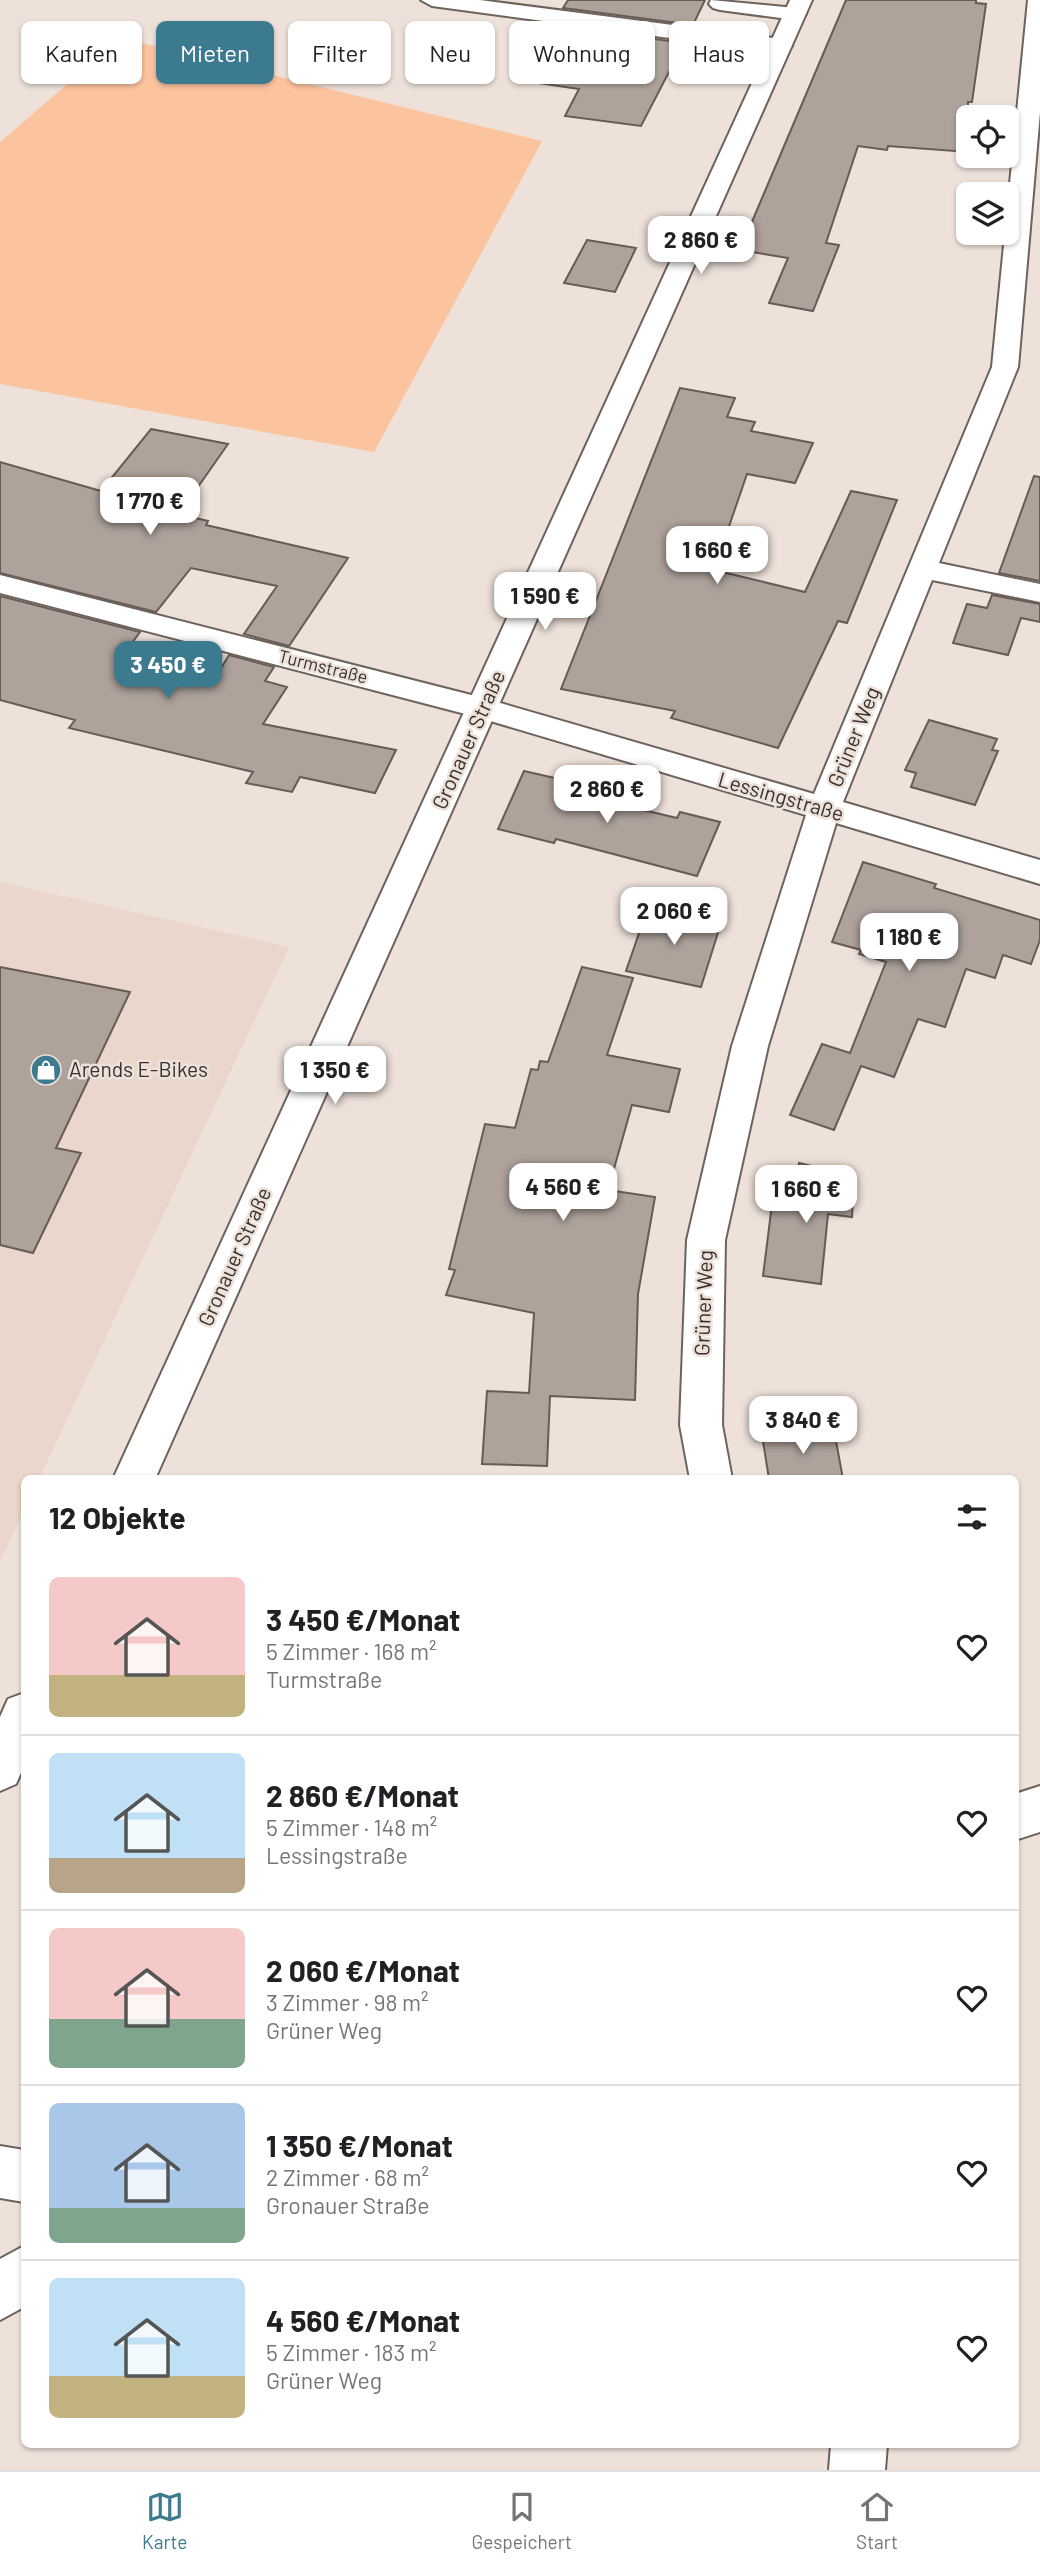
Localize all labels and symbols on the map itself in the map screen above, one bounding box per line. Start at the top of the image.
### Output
pin: 2 860 € [636,216,766,276]
pin: 1 770 € [85,477,215,537]
pin: 1 660 € [652,526,782,586]
pin: 1 590 € [480,572,610,632]
pin: 3 450 € [103,642,233,701]
street label: Turmstraße [276,644,370,688]
street label: Gronauer Straße [426,666,509,813]
street label: Grüner Weg [821,683,884,790]
pin: 2 860 € [542,766,672,825]
street label: Lessingstraße [716,766,847,825]
pin: 2 060 € [609,888,739,947]
pin: 1 180 € [844,914,974,973]
pin: 1 350 € [270,1046,400,1106]
shop icon: Arends E-Bikes [29,1053,63,1087]
place label: Arends E-Bikes [69,1056,208,1081]
pin: 4 560 € [498,1164,628,1223]
pin: 1 660 € [741,1166,871,1225]
street label: Gronauer Straße [192,1183,275,1330]
street label: Grüner Weg [688,1250,717,1356]
pin: 3 840 € [738,1396,868,1456]

